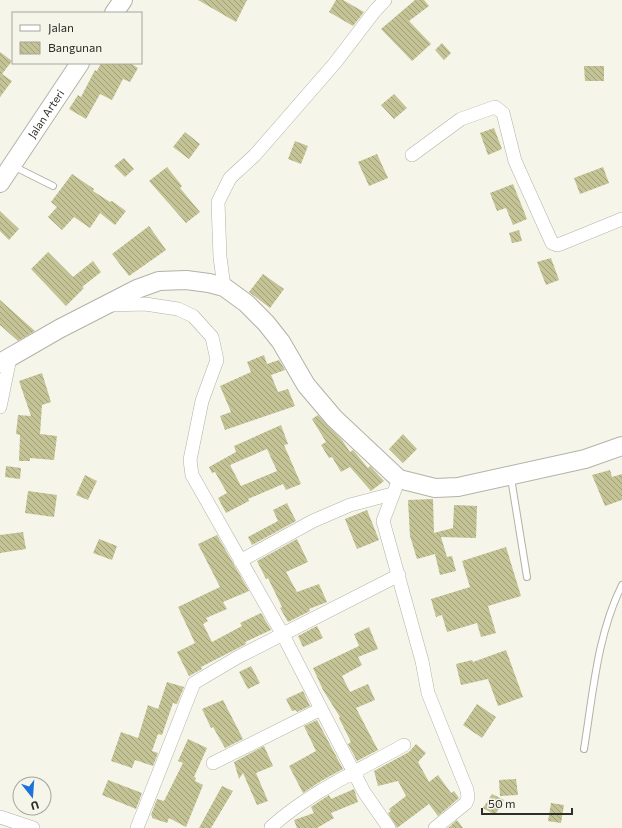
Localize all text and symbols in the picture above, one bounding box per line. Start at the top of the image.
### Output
legend [12,12,142,64]
text: Jalan [48,20,74,35]
text: Bangunan [48,40,102,54]
street label: Jalan Arteri [25,87,67,141]
north arrow [12,776,52,816]
scale bar [482,790,572,816]
text: 50 m [488,796,516,810]
text: U [29,799,41,813]

